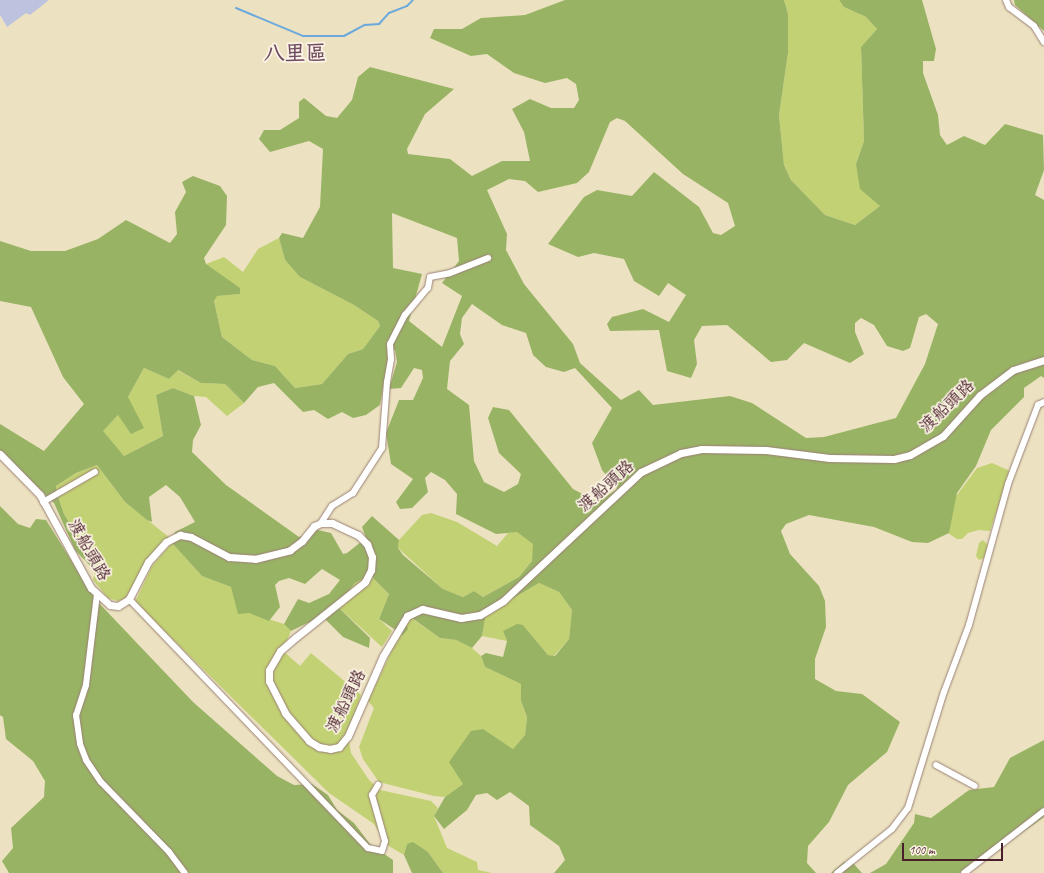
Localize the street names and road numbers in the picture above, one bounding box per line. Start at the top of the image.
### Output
street label: 渡船頭路 [915,375,979,437]
street label: 渡船頭路 [574,456,638,516]
street label: 渡船頭路 [63,515,115,585]
street label: 渡船頭路 [322,666,370,736]

